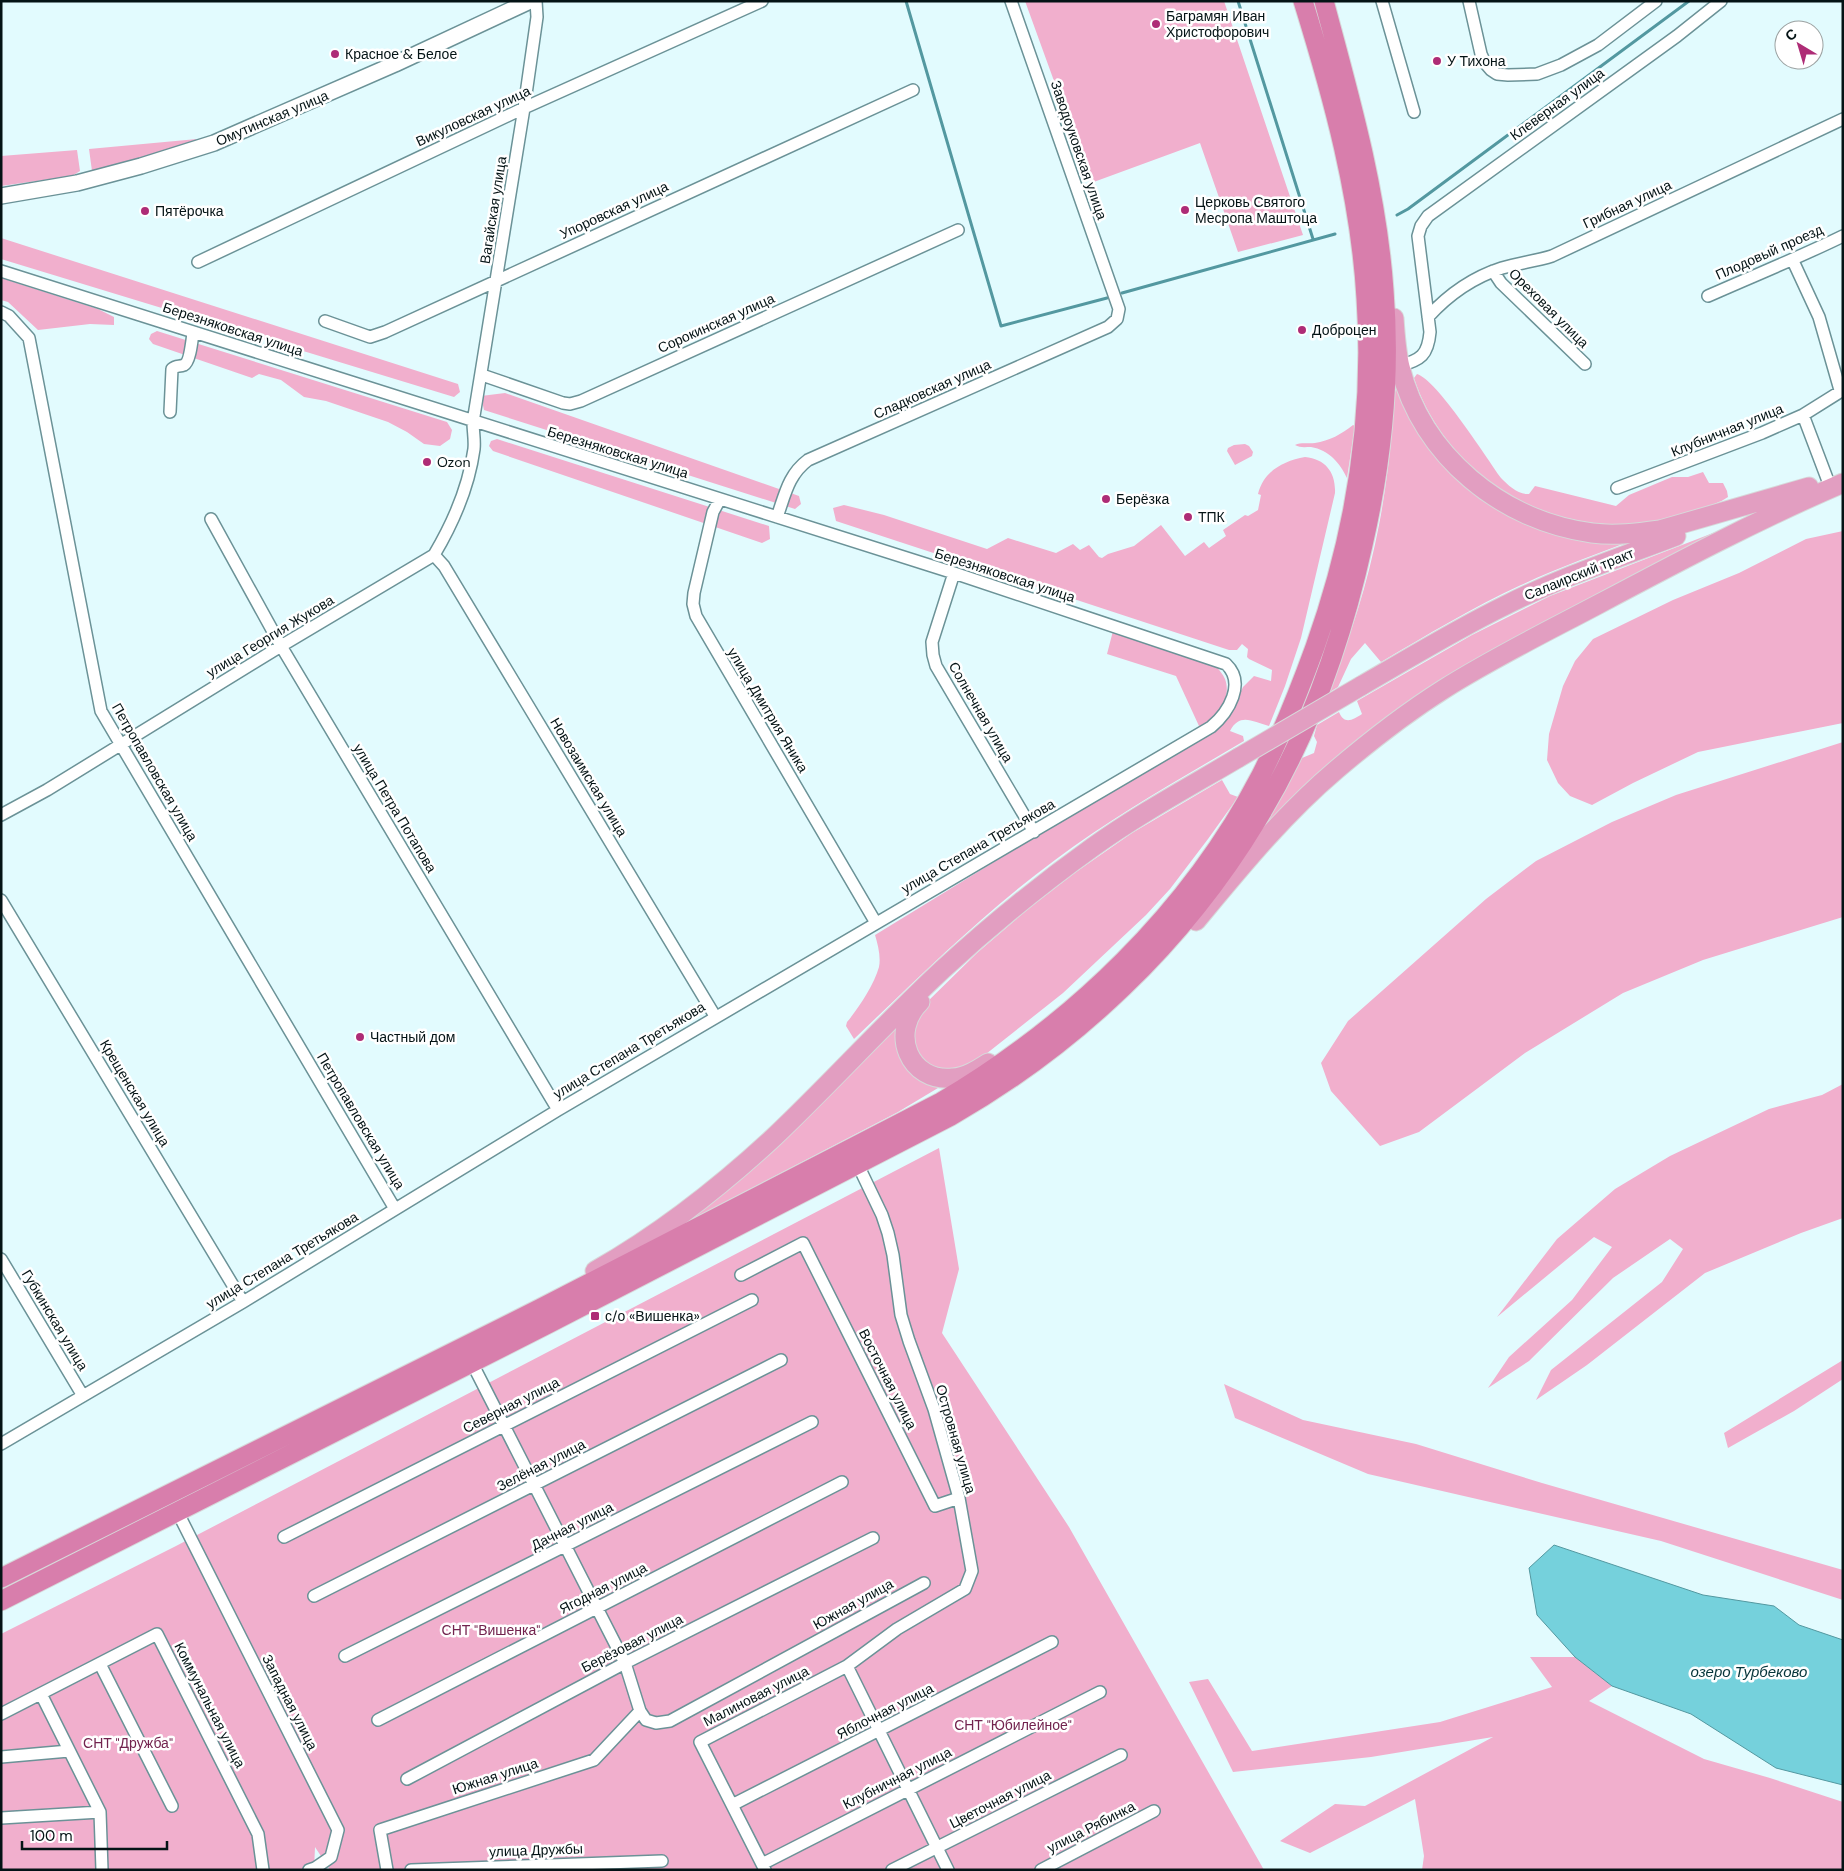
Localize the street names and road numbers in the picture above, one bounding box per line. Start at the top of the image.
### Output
street label: Клеверная улица [1506,64,1608,144]
street label: Заводоуковская улица [1047,78,1111,222]
street label: Викуловская улица [413,81,533,150]
street label: Омутинская улица [213,86,331,150]
street label: Вагайская улица [476,155,510,265]
street label: Грибная улица [1580,176,1674,232]
street label: Упоровская улица [557,177,671,243]
street label: Плодовый проезд [1712,220,1826,284]
street label: Ореховая улица [1505,264,1593,352]
street label: Сорокинская улица [655,289,777,357]
street label: Березняковская улица [161,298,306,360]
street label: Сладковская улица [871,355,994,423]
street label: Клубничная улица [1668,399,1786,461]
street label: Березняковская улица [545,422,691,482]
street label: Березняковская улица [933,544,1078,606]
street label: Салаирский тракт [1521,544,1637,604]
street label: улица Георгия Жукова [203,591,337,681]
street label: улица Дмитрия Яника [724,644,812,776]
street label: Солнечная улица [945,658,1017,766]
street label: Петропавловская улица [108,700,202,844]
street label: Новозаимская улица [546,714,632,840]
street label: улица Петра Потапова [349,740,441,876]
street label: улица Степана Третьякова [898,795,1058,897]
street label: улица Степана Третьякова [550,997,709,1103]
street label: Крещенская улица [96,1036,174,1150]
street label: Петропавловская улица [313,1049,409,1193]
street label: улица Степана Третьякова [203,1207,362,1313]
street label: Губкинская улица [18,1266,92,1374]
street label: Восточная улица [855,1326,921,1432]
street label: Северная улица [460,1373,563,1437]
street label: Островная улица [932,1382,980,1496]
street label: Зелёная улица [494,1435,589,1495]
street label: Дачная улица [528,1498,616,1554]
street label: Ягодная улица [556,1558,650,1618]
street label: Южная улица [810,1574,896,1633]
street label: Берёзовая улица [578,1610,686,1676]
street label: Коммунальная улица [171,1639,250,1771]
street label: Западная улица [258,1651,322,1753]
street label: Малиновая улица [700,1662,812,1730]
street label: Яблочная улица [834,1679,936,1743]
street label: Клубничная улица [840,1743,955,1813]
street label: Южная улица [450,1754,540,1798]
street label: Цветочная улица [946,1766,1054,1832]
street label: улица Рябинка [1044,1797,1138,1857]
street label: улица Дружбы [489,1839,583,1861]

